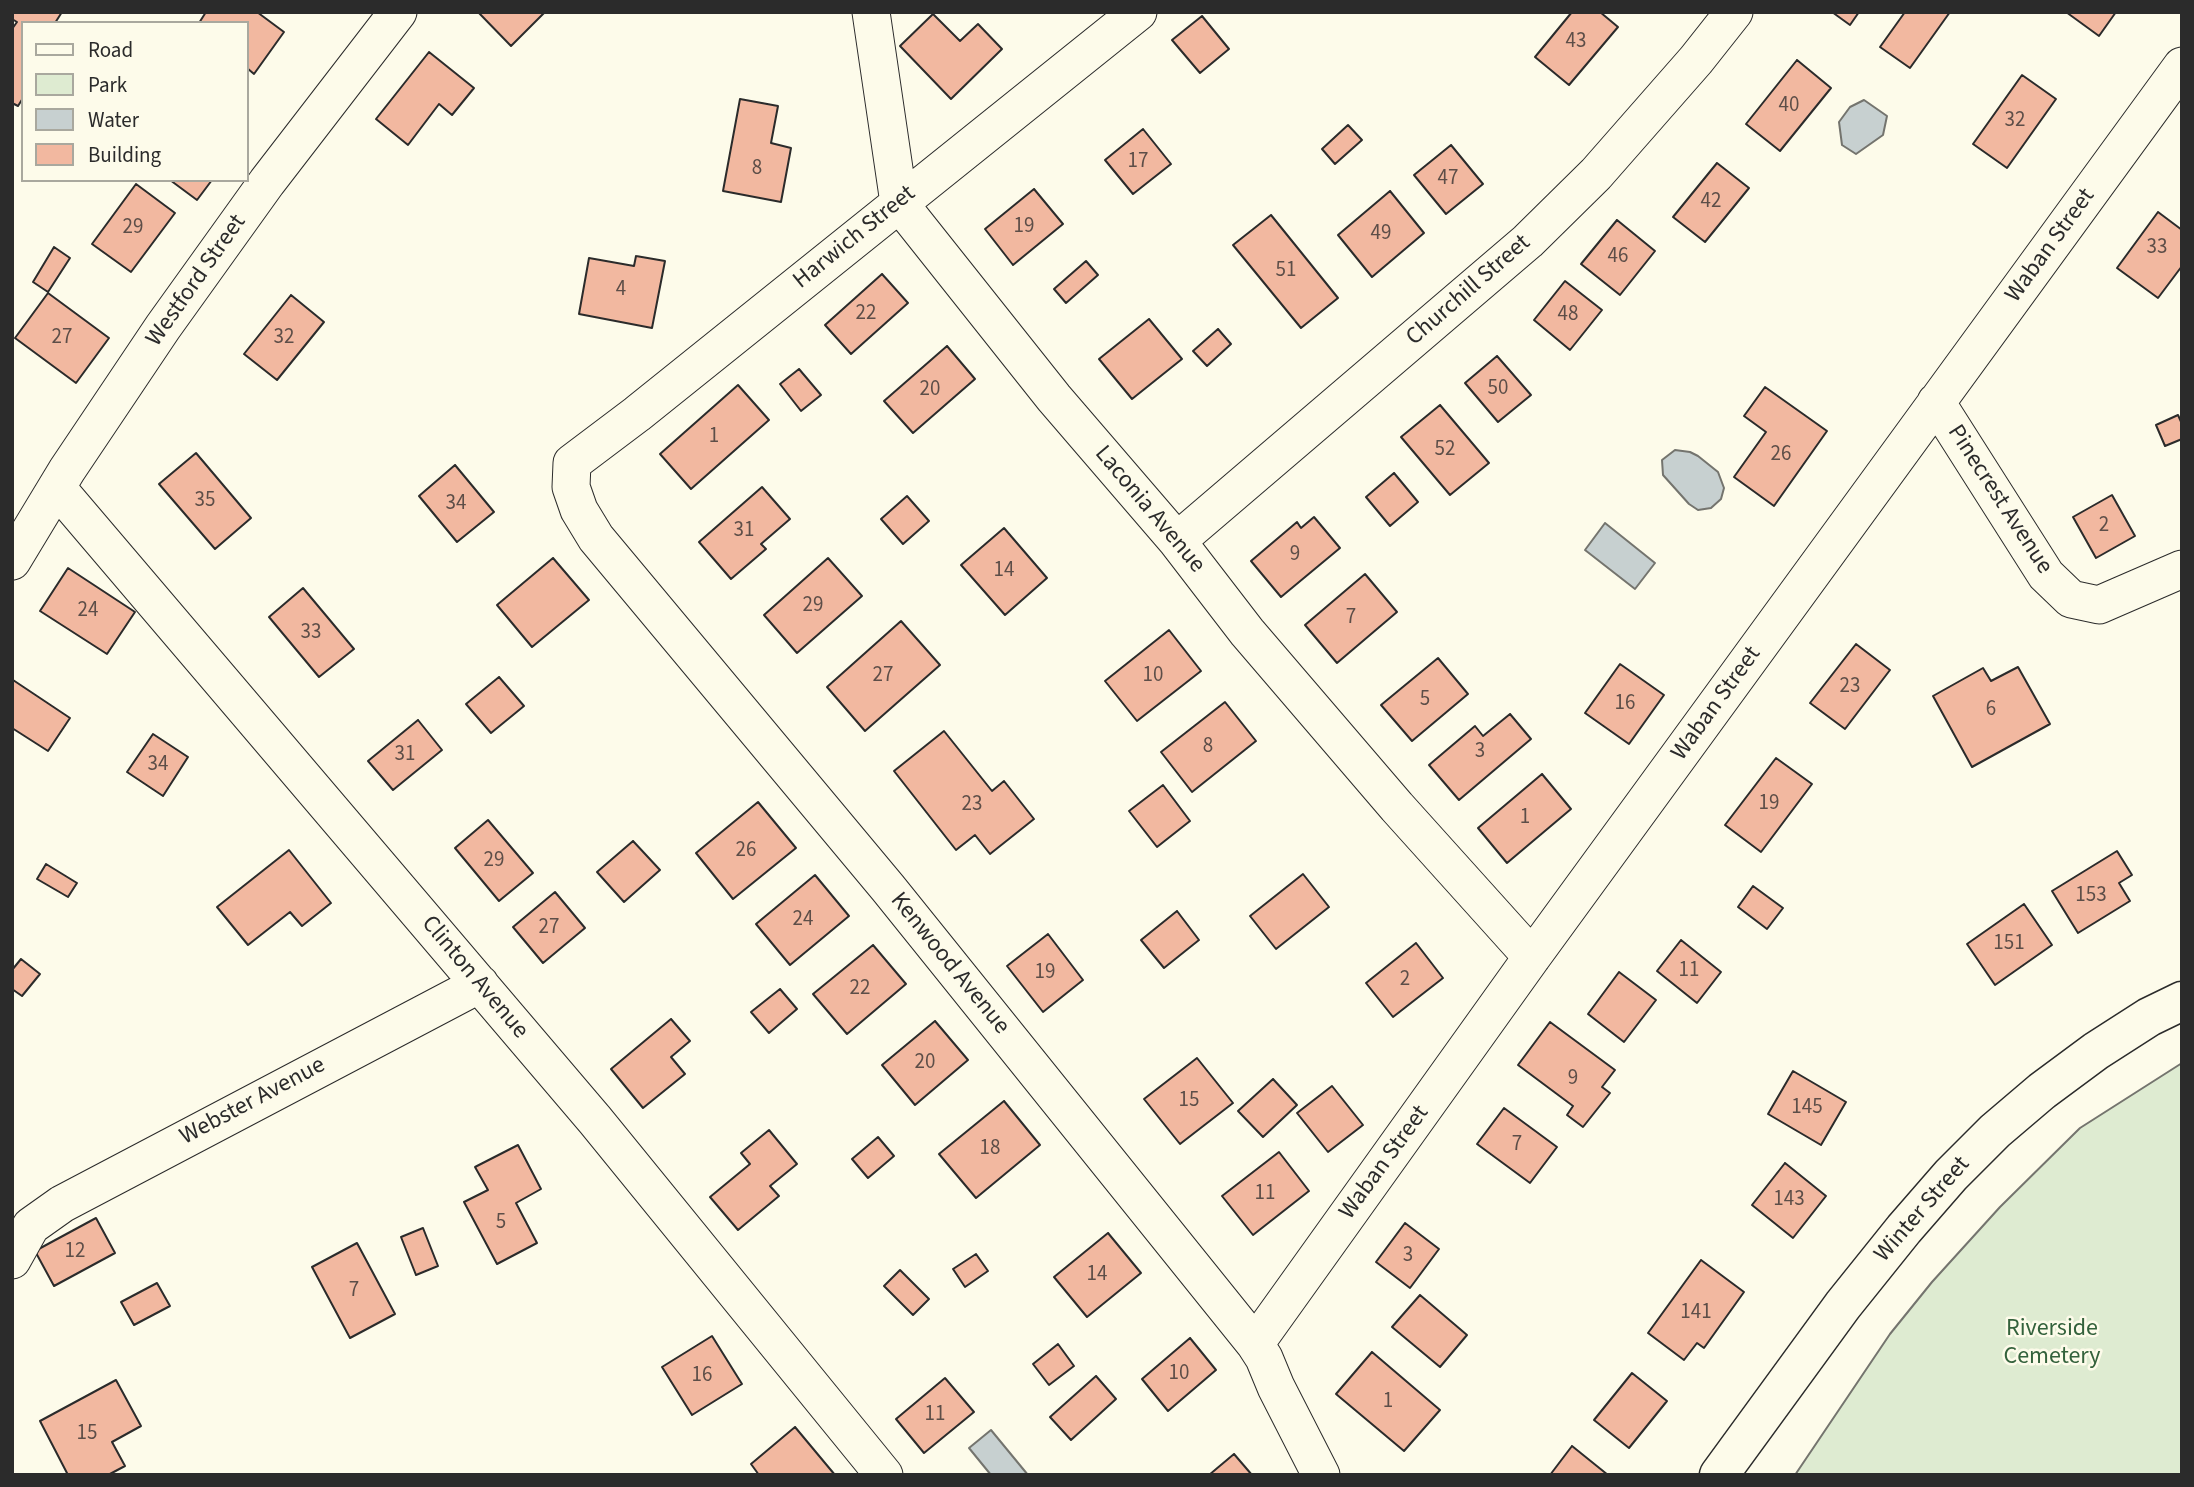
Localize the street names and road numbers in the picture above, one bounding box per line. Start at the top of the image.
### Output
street label: Harwich Street [788,180,922,296]
street label: Waban Street [2000,183,2102,309]
street label: Westford Street [141,210,253,352]
street label: Churchill Street [1401,229,1537,353]
street label: Pinecrest Avenue [1940,420,2058,580]
street label: Laconia Avenue [1087,441,1211,579]
street label: Waban Street [1666,641,1768,767]
street label: Kenwood Avenue [883,887,1015,1041]
street label: Clinton Avenue [414,911,534,1045]
street label: Webster Avenue [175,1052,331,1152]
street label: Waban Street [1334,1100,1436,1226]
street label: Winter Street [1869,1151,1977,1269]

